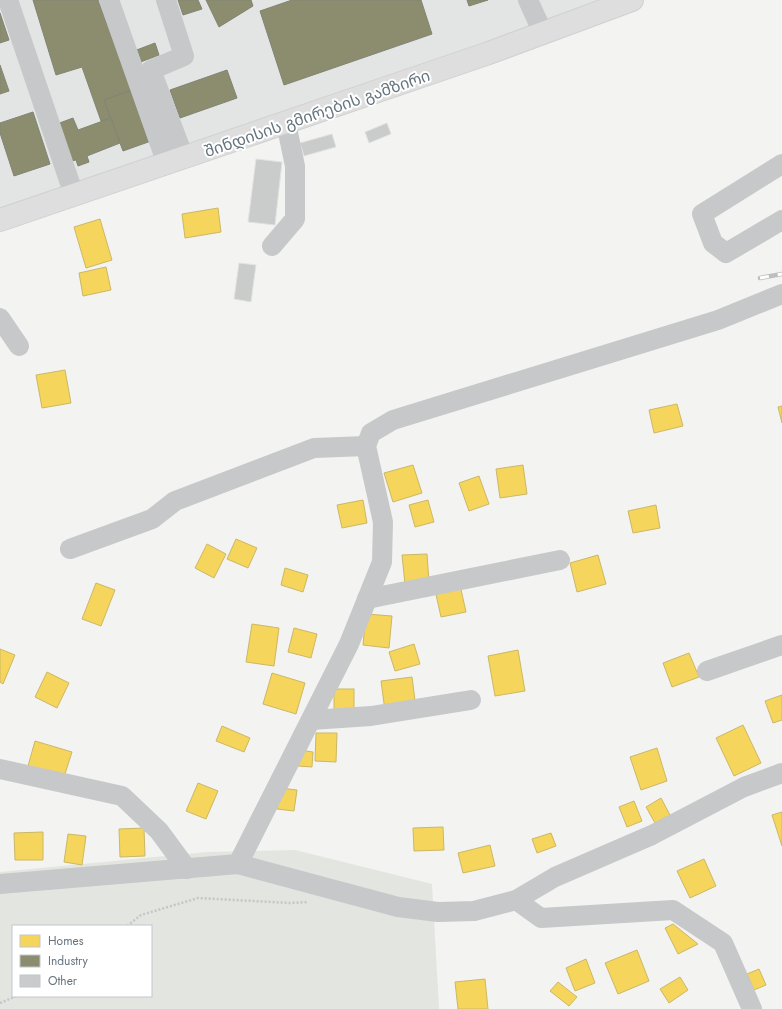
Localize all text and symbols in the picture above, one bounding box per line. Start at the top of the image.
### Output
street label: შინდისის გმირების გამზირი [201,64,433,163]
legend [12,925,152,997]
text: Homes [48,932,84,950]
text: Industry [48,952,89,970]
text: Other [48,972,78,990]

